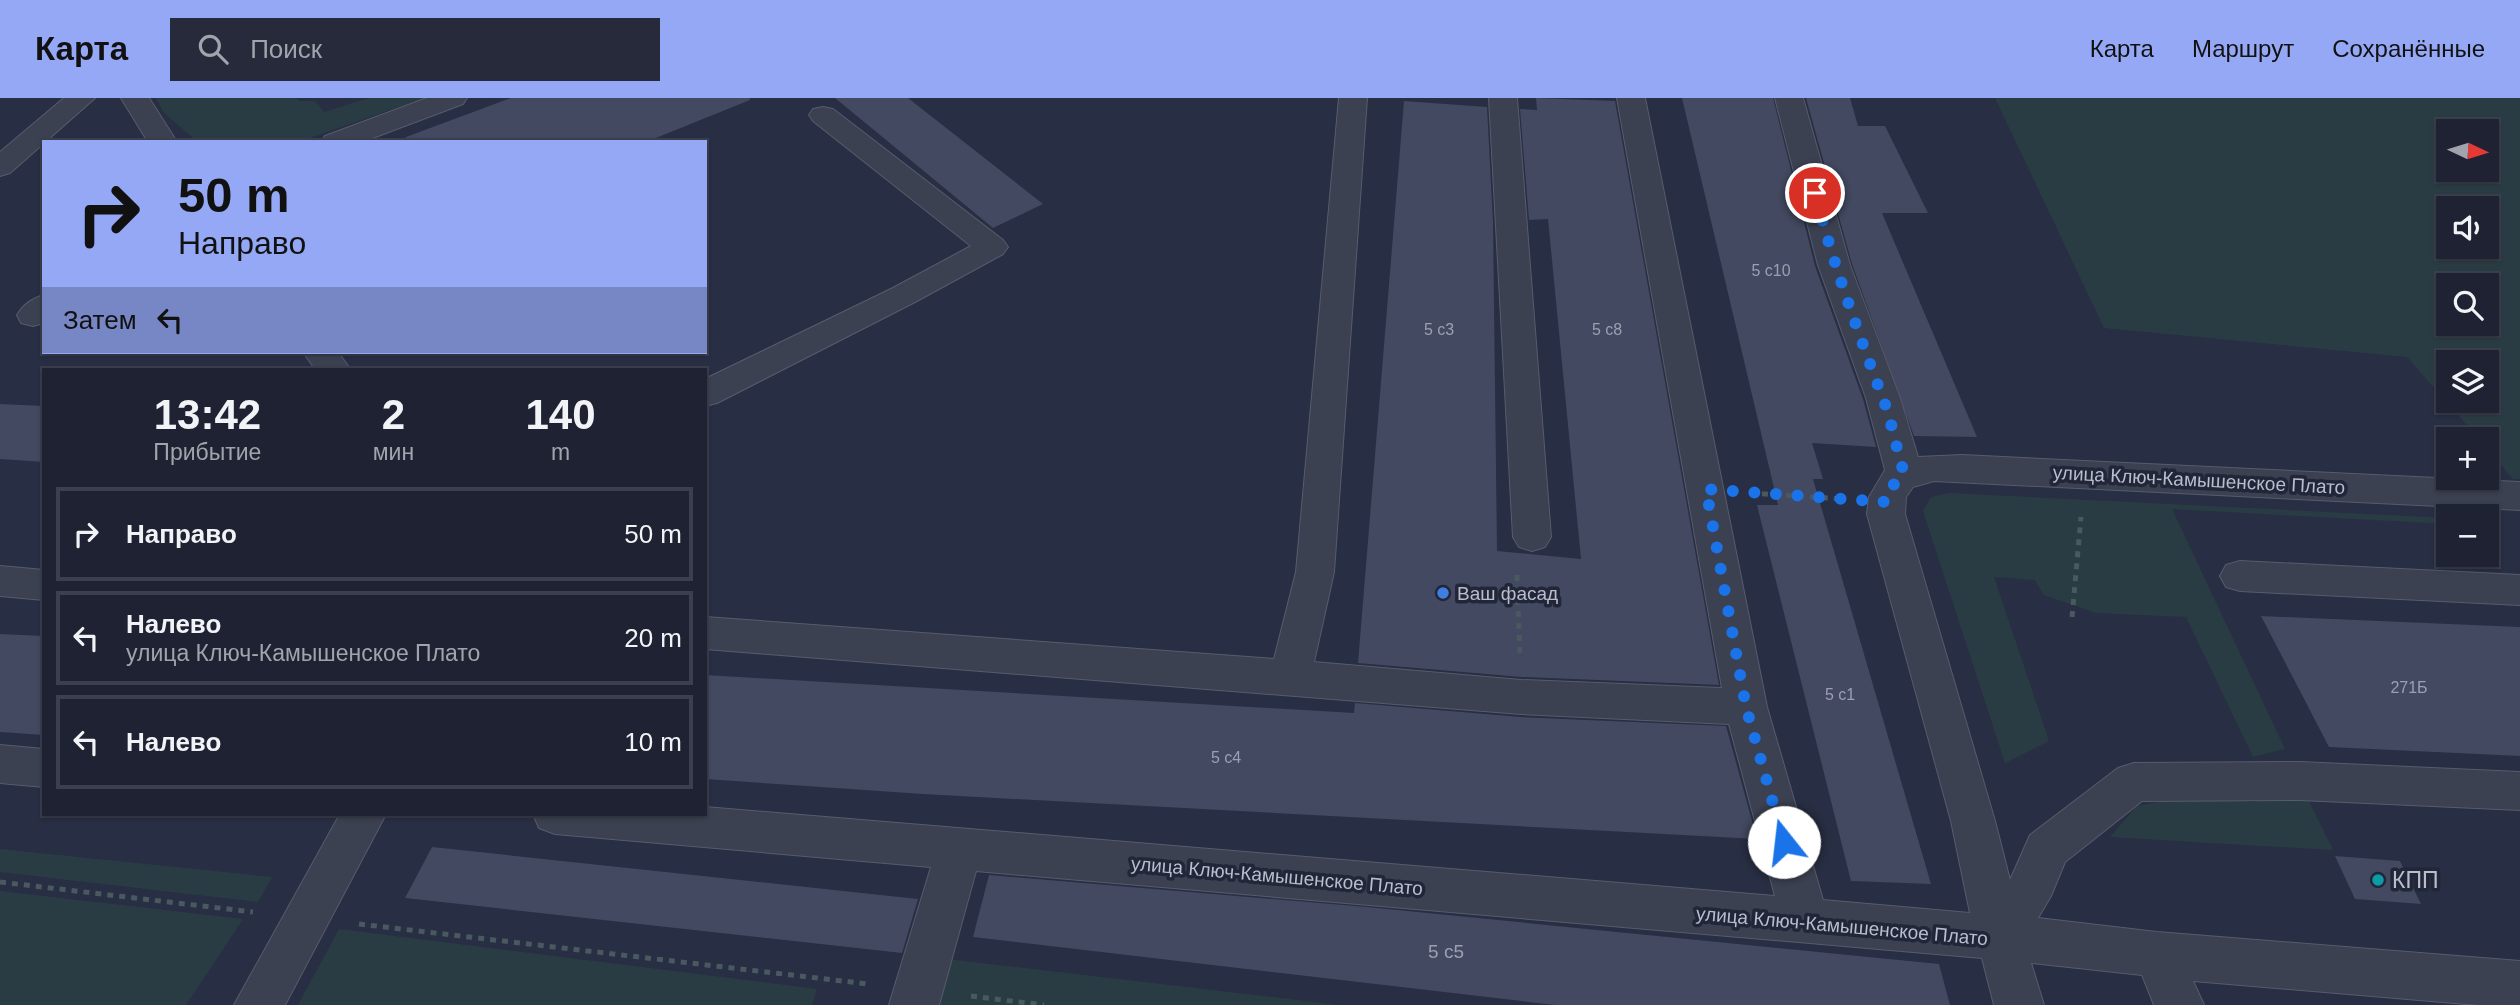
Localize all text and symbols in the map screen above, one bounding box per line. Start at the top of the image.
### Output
search box [170,18,660,81]
text: Карта [35,30,128,67]
icon: search [194,30,232,68]
text: Поиск [250,34,322,64]
text: Карта [2090,35,2154,62]
text: Маршрут [2192,35,2294,62]
text: Сохранённые [2332,35,2485,62]
north arrow [2436,119,2499,182]
map controls [2436,119,2499,567]
pin [1785,163,1845,223]
icon: right [63,168,154,259]
text: 50 m [178,168,290,222]
icon: arrive [1796,174,1834,212]
button: sound [2436,196,2499,259]
text: Направо [178,225,306,261]
house number: 5 с10 [1751,262,1791,279]
button: search [2436,273,2499,336]
icon: left [151,301,189,339]
text: Затем [63,305,137,335]
house number: 5 с3 [1424,321,1454,338]
house number: 5 с8 [1592,321,1622,338]
button: layers [2436,350,2499,413]
text: 13:42 [154,391,261,438]
text: 2 [382,391,405,438]
text: 140 [526,391,596,438]
button: + [2436,427,2499,490]
text: Прибытие [153,439,261,465]
text: мин [373,439,414,465]
text: m [551,439,570,465]
street label: улица Ключ-Камышенское Плато [2052,462,2346,498]
button: − [2436,504,2499,567]
icon: right [67,515,105,553]
text: Направо [126,519,237,549]
text: 50 m [624,519,682,549]
place label: Ваш фасад [1457,583,1558,604]
marker: Ваш фасад [1435,585,1451,601]
text: Налево [126,609,221,639]
icon: left [67,619,105,657]
text: 20 m [624,623,682,653]
text: улица Ключ-Камышенское Плато [126,640,480,666]
house number: 271Б [2390,679,2428,696]
house number: 5 с1 [1825,686,1855,703]
icon: left [67,723,105,761]
text: Налево [126,727,221,757]
text: 10 m [624,727,682,757]
house number: 5 с4 [1211,749,1241,766]
position arrow [1747,805,1821,879]
street label: улица Ключ-Камышенское Плато [1130,853,1424,899]
place label: КПП [2392,867,2438,893]
marker: КПП [2370,872,2386,888]
street label: улица Ключ-Камышенское Плато [1695,903,1989,949]
house number: 5 с5 [1428,941,1464,962]

